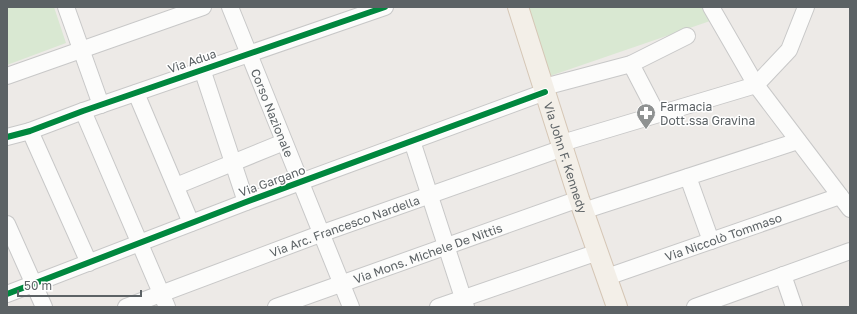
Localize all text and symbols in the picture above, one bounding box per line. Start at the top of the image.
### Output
street label: Via Adua [166,46,218,76]
street label: Corso Nazionale [248,66,297,159]
place label: Farmacia Dott.ssa Gravina [660,99,755,128]
street label: Via John F. Kennedy [541,100,591,215]
pharmacy icon: Farmacia Dott.ssa Gravina [635,102,657,130]
street label: Via Gargano [237,162,307,200]
street label: Via Arc. Francesco Nardella [267,192,421,260]
street label: Via Niccolò Tommaso [663,209,784,264]
street label: Via Mons. Michele De Nittis [351,220,504,286]
scale bar [18,272,141,298]
text: 50 m [24,278,52,293]

